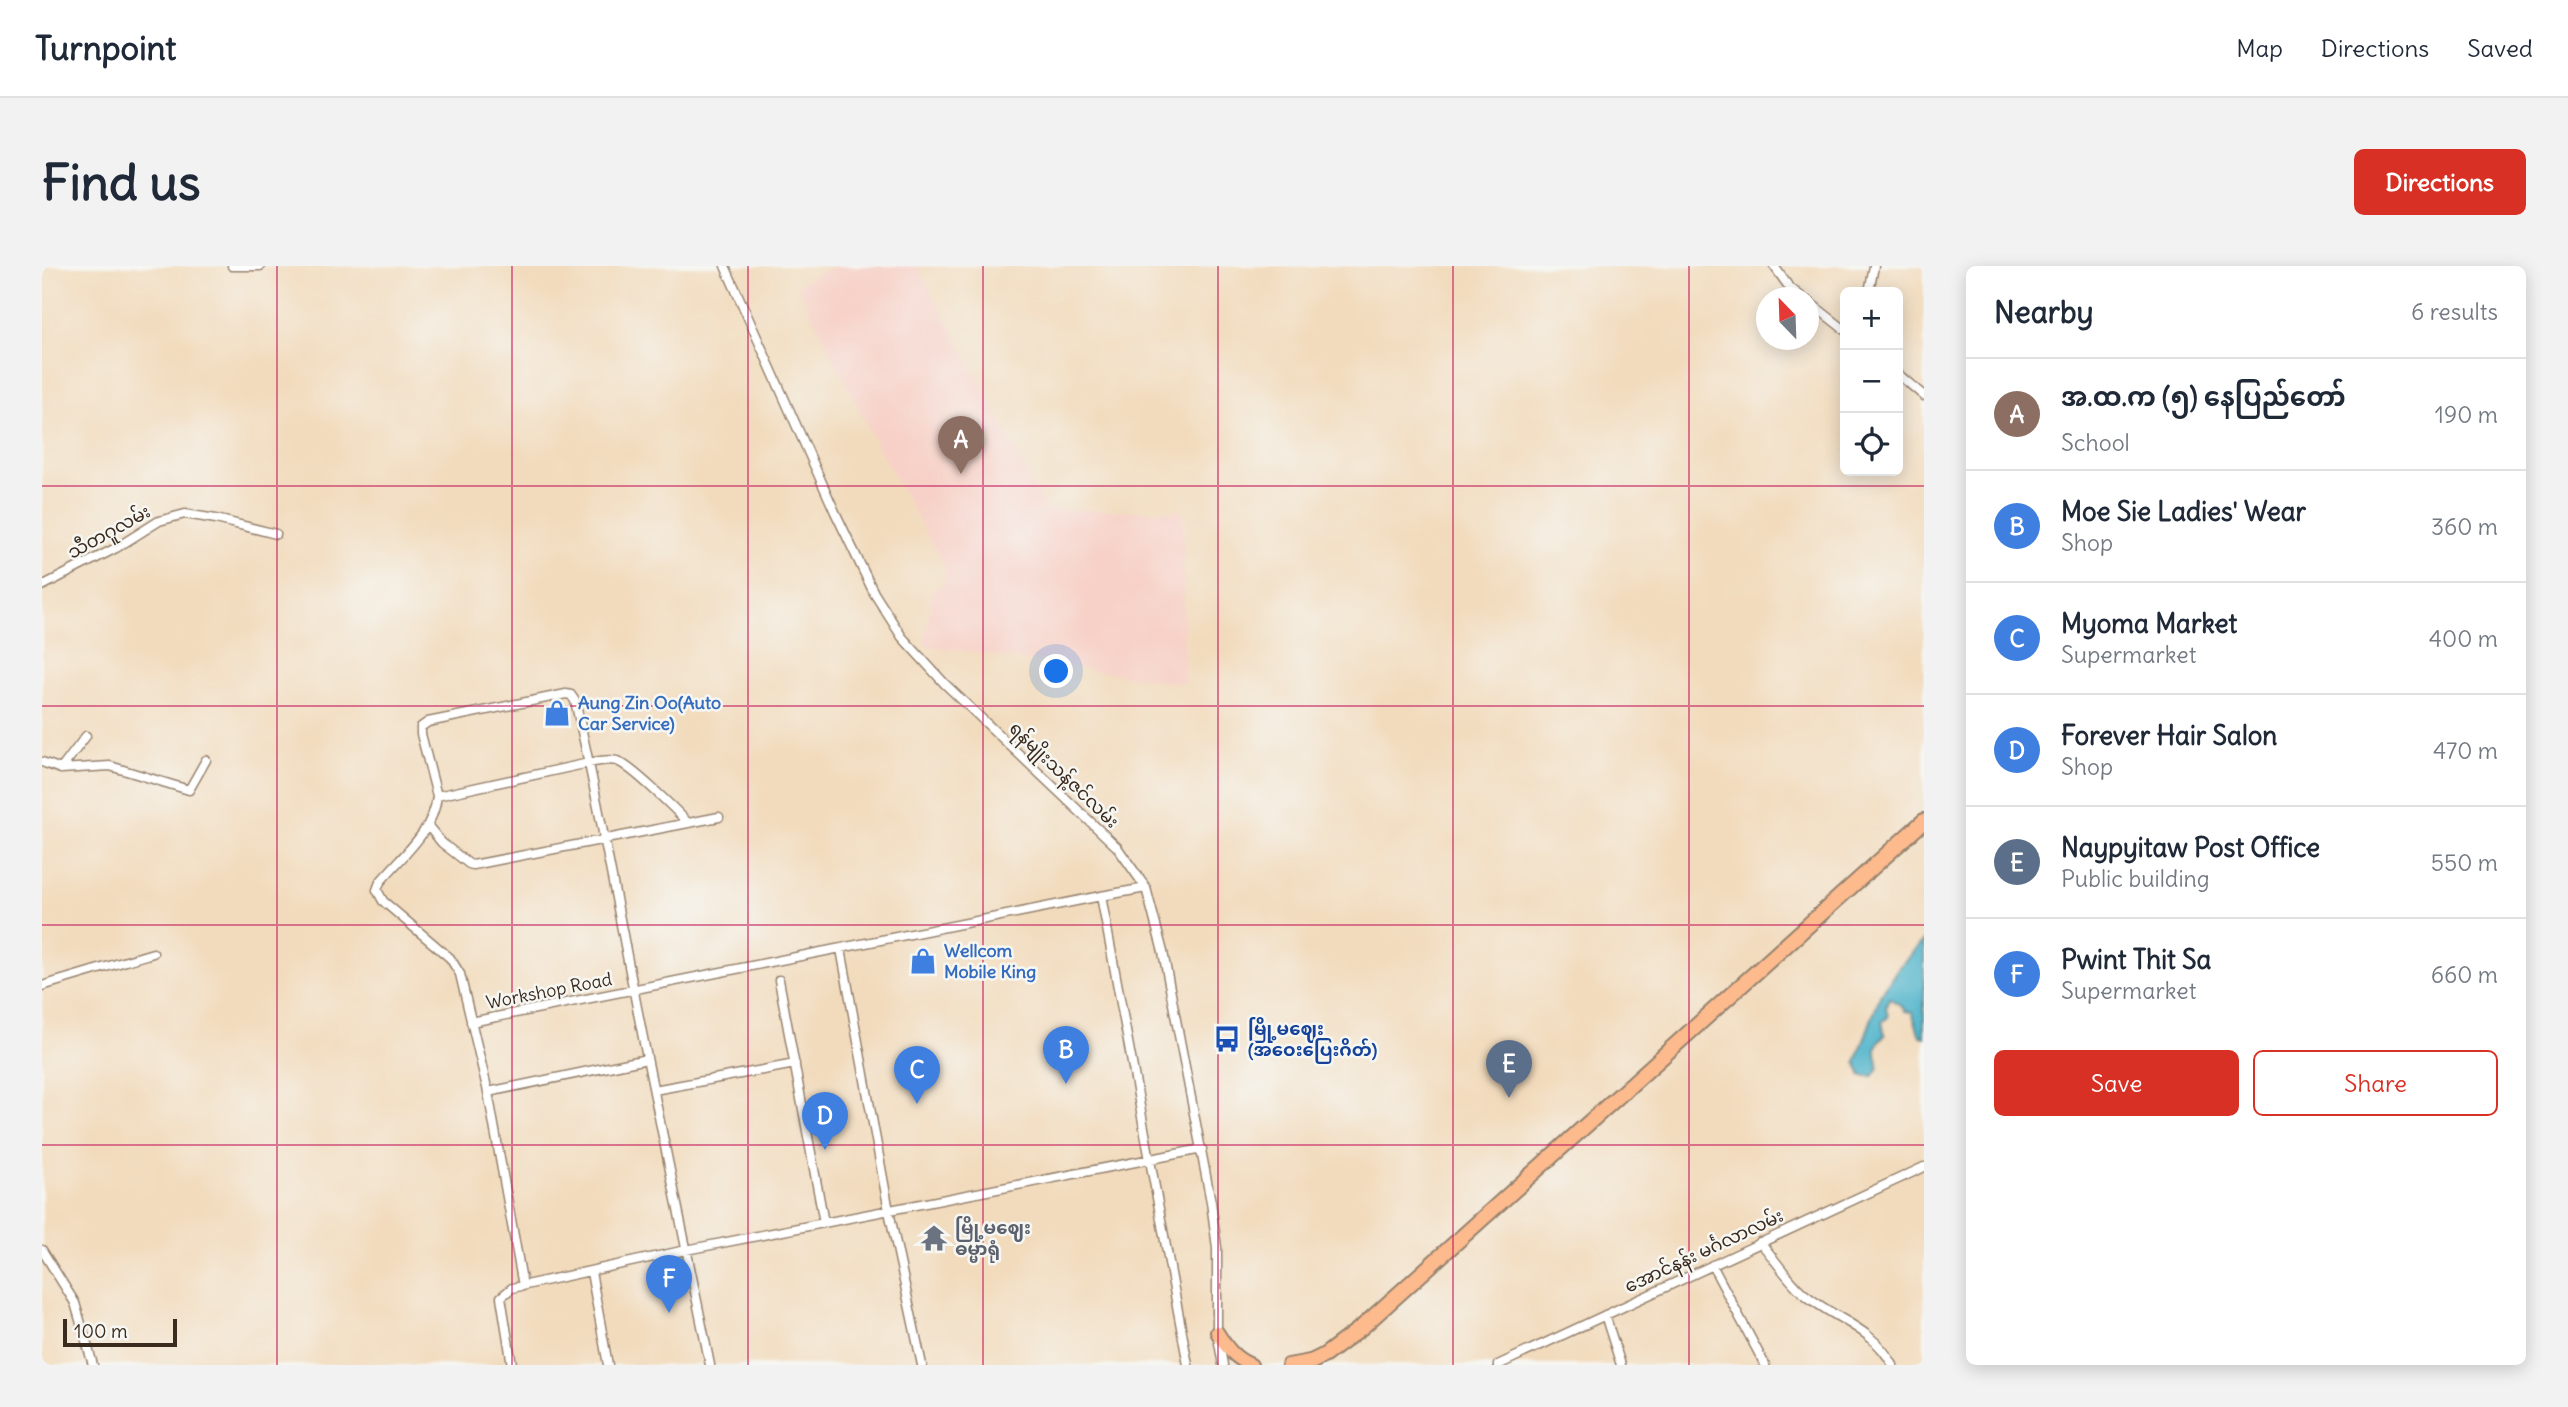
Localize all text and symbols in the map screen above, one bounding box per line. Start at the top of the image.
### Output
text: Turnpoint [35,27,176,69]
text: Map [2236,33,2283,63]
text: Directions [2321,33,2429,63]
text: Saved [2467,33,2533,63]
button: Directions [2354,149,2526,215]
text: Find us [42,152,200,213]
north arrow [1756,287,1819,350]
map controls [1840,287,1903,476]
button: + [1840,287,1903,350]
text: Nearby [1994,293,2094,331]
text: 6 results [2411,297,2498,326]
button: − [1840,350,1903,413]
text: အ.ထ.က (၅) နေပြည်တော် [2061,380,2346,413]
text: A [2010,400,2024,429]
text: 190 m [2435,400,2498,429]
button: locate [1840,413,1903,476]
pin: A [938,416,984,474]
text: School [2061,428,2130,457]
text: Moe Sie Ladies' Wear [2061,495,2306,528]
street label: သီတဂူလမ်း [62,498,156,567]
text: B [2009,512,2025,541]
text: 360 m [2431,512,2498,541]
text: Shop [2061,528,2113,557]
text: Myoma Market [2061,607,2237,640]
text: C [2009,624,2025,653]
text: 400 m [2429,624,2498,653]
text: Supermarket [2061,640,2197,669]
your location [1039,654,1073,688]
place label: Aung Zin Oo(Auto Car Service) [578,691,721,735]
shop icon: Aung Zin Oo(Auto Car Service) [542,698,572,728]
street label: ရန်မျိုးသန့်ဇင်လမ်း [1002,715,1125,836]
text: Forever Hair Salon [2061,719,2277,752]
text: D [2009,736,2025,765]
text: 470 m [2433,736,2498,765]
text: Shop [2061,752,2113,781]
text: Naypyitaw Post Office [2061,831,2320,864]
text: E [2010,848,2024,877]
text: 550 m [2431,848,2498,877]
text: Public building [2061,864,2210,893]
place label: Wellcom Mobile King [944,939,1036,983]
text: Pwint Thit Sa [2061,943,2211,976]
shop icon: Wellcom Mobile King [908,946,938,976]
text: F [2010,960,2024,989]
text: 660 m [2431,960,2498,989]
street label: Workshop Road [484,967,614,1014]
text: Supermarket [2061,976,2197,1005]
place label: မြို့မဈေး (အဝေးပြေးဂိတ်) [1248,1017,1377,1064]
bus stop icon: မြို့မဈေး (အဝေးပြေးဂိတ်) [1212,1024,1242,1054]
pin: B [1043,1026,1089,1084]
pin: E [1486,1040,1532,1098]
pin: C [894,1046,940,1104]
button: Save [1994,1050,2239,1116]
button: Share [2253,1050,2498,1116]
pin: D [802,1092,848,1150]
street label: အောင်နန်း မင်္ဂလာလမ်း [1620,1203,1789,1301]
place label: မြို့မဈေး ဓမ္မာရုံ [955,1216,1031,1263]
temple icon: မြို့မဈေး ဓမ္မာရုံ [919,1223,949,1253]
pin: F [646,1255,692,1313]
scale bar [63,1316,177,1348]
text: 100 m [74,1319,128,1343]

